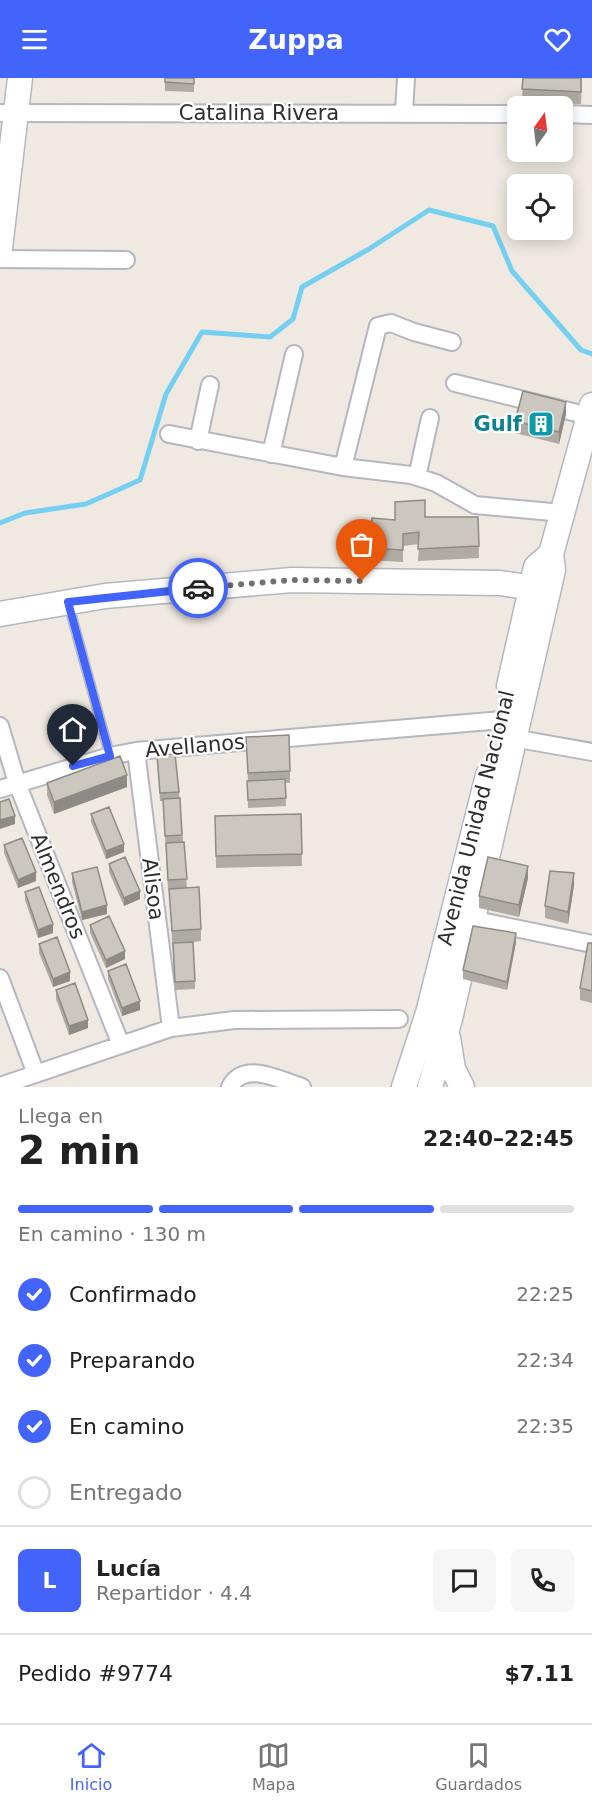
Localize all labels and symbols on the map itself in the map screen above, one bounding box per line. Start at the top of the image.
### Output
north arrow [507,96,573,162]
street label: Catalina Rivera [179,101,339,125]
building icon: Gulf [526,409,556,439]
place label: Gulf [473,412,523,436]
pin [336,519,387,581]
courier [168,558,228,618]
street label: Avenida Unidad Nacional [433,688,519,948]
pin [47,704,98,766]
street label: Avellanos [144,730,246,762]
street label: Almendros [26,829,90,943]
street label: Alisoa [137,856,169,922]

